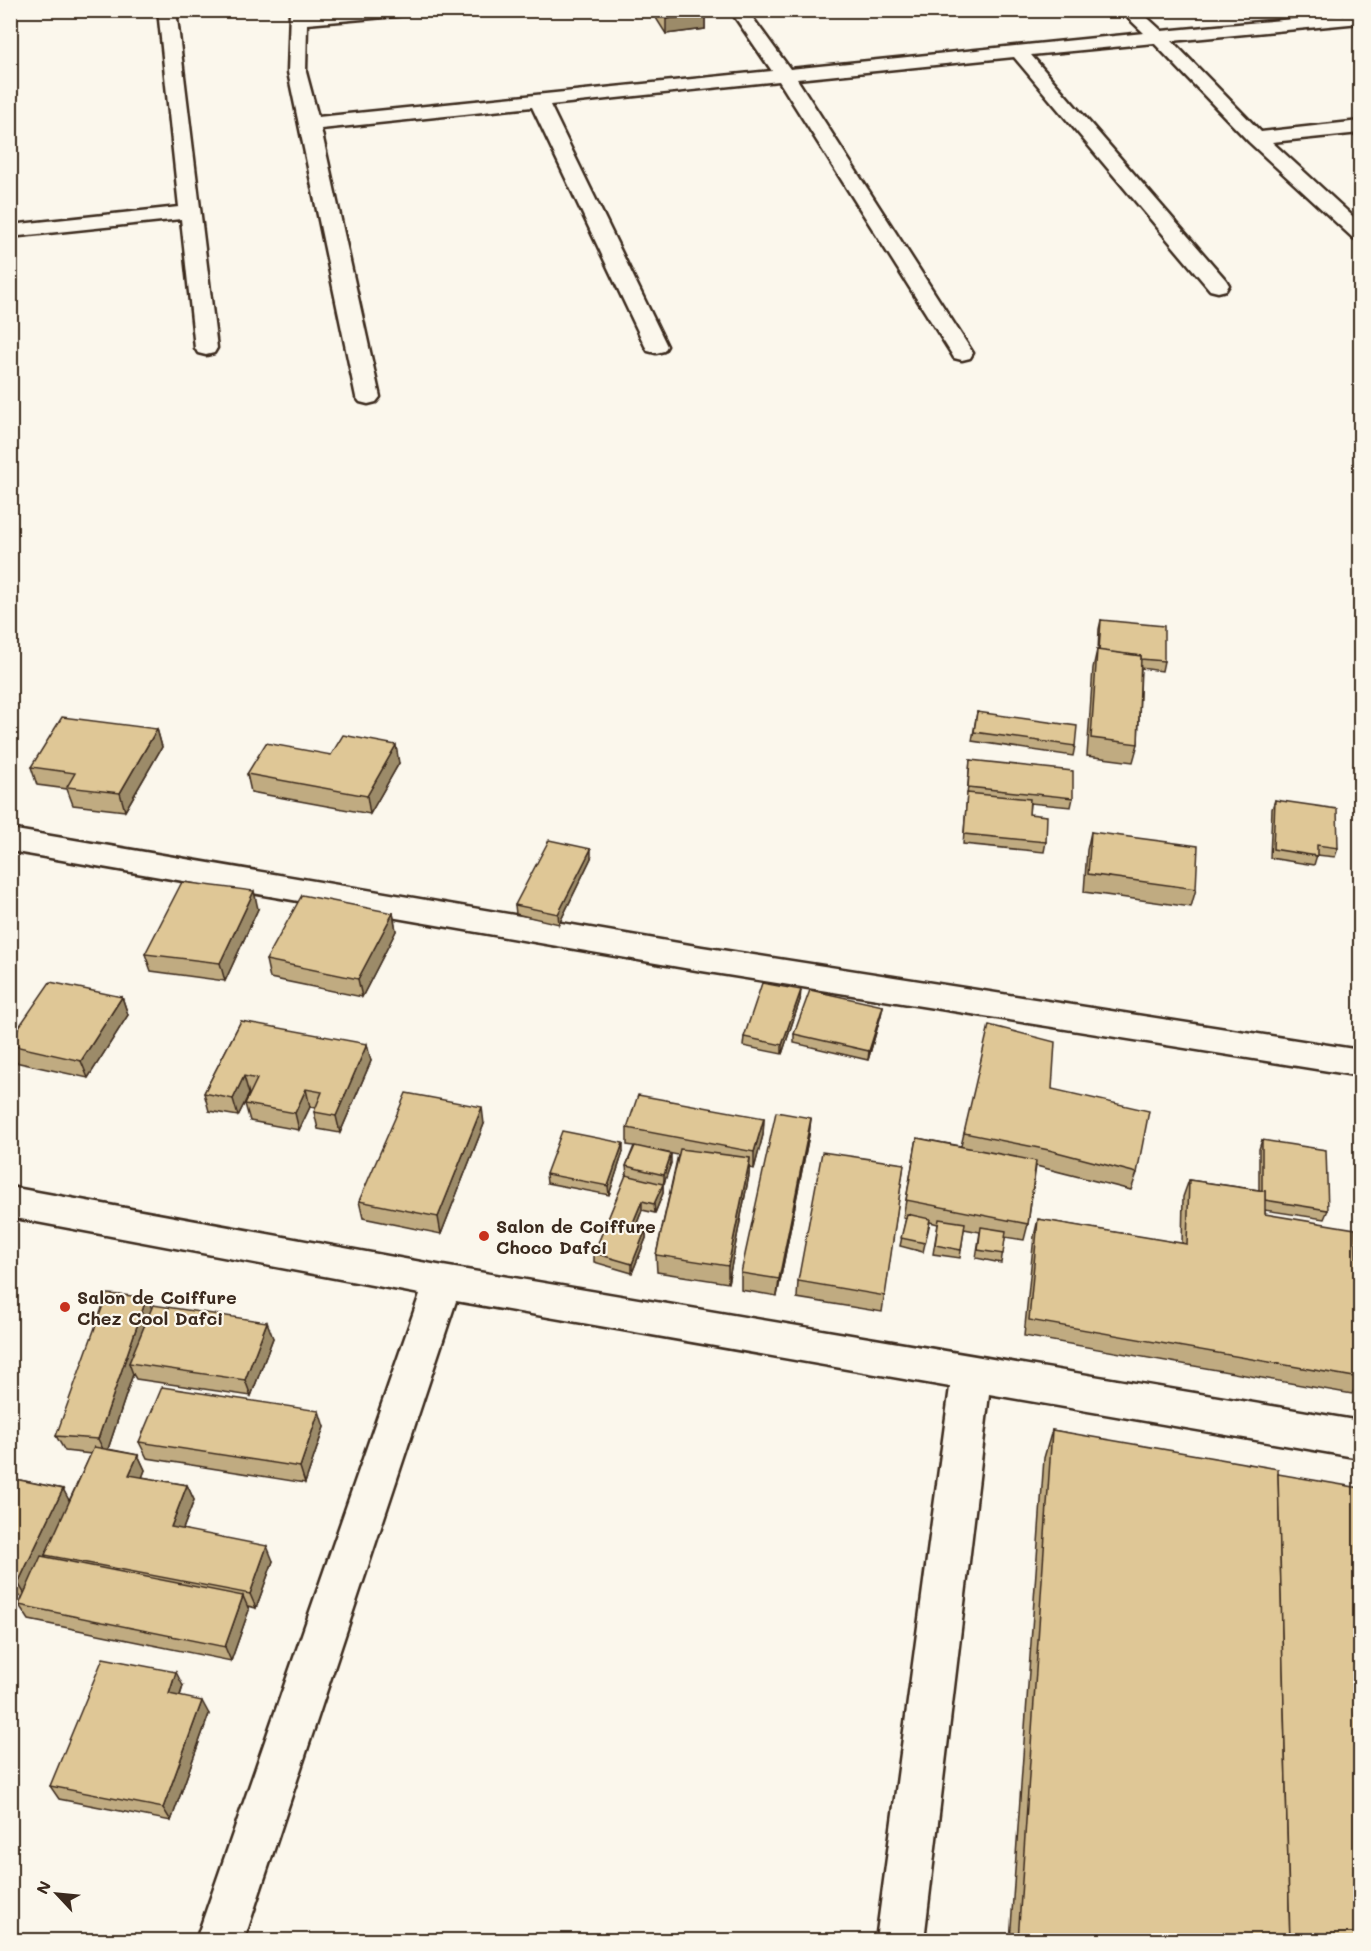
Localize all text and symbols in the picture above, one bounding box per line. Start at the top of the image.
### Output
place label: Salon de Coiffure Choco Dafci [496,1214,656,1259]
marker: Salon de Coiffure Choco Dafci [477,1229,491,1243]
place label: Salon de Coiffure Chez Cool Dafci [77,1285,237,1330]
marker: Salon de Coiffure Chez Cool Dafci [58,1300,72,1314]
north arrow [27,1864,87,1924]
text: N [31,1877,55,1897]

